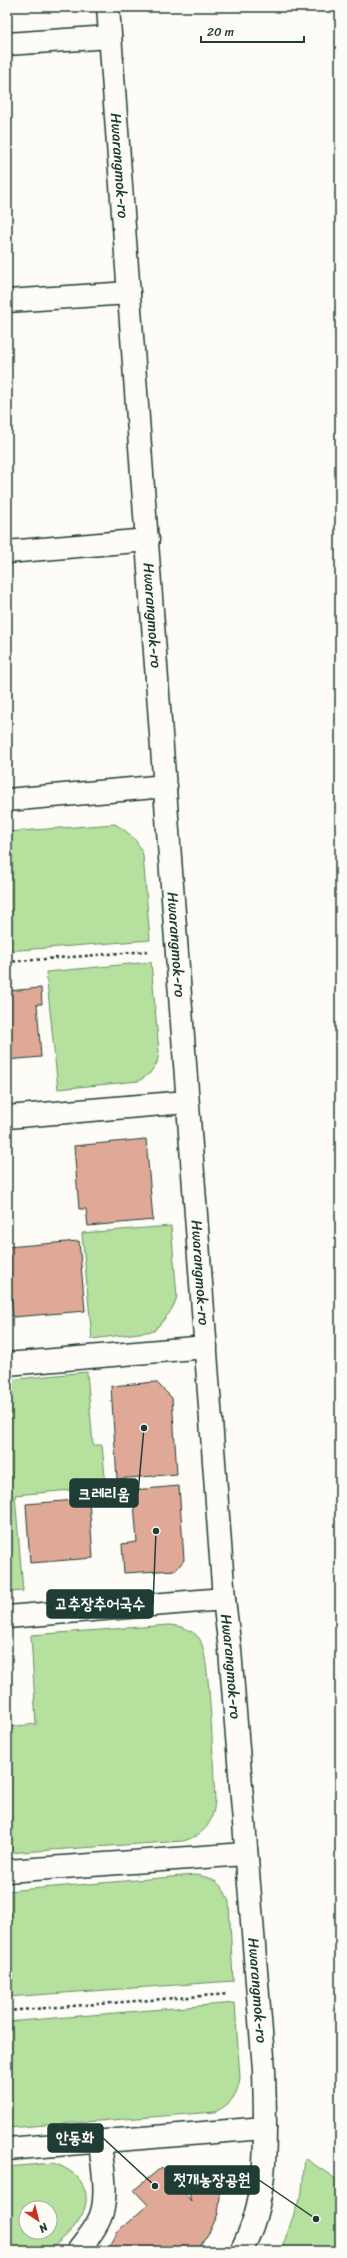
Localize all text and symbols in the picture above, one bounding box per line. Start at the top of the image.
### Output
scale bar [201,18,304,44]
text: 20 m [207,21,234,43]
street label: Hwarangmok-ro [103,112,136,220]
street label: Hwarangmok-ro [136,562,169,669]
street label: Hwarangmok-ro [160,891,193,999]
street label: Hwarangmok-ro [183,1219,217,1327]
callout: 크레리움 [70,1479,138,1507]
text: 크레리움 [78,1479,130,1508]
text: 고추장추어국수 [55,1589,145,1618]
callout: 고추장추어국수 [47,1590,153,1618]
street label: Hwarangmok-ro [213,1612,249,1720]
street label: Hwarangmok-ro [240,1937,275,2044]
text: 안동화 [56,2123,94,2152]
callout: 안동화 [48,2124,103,2152]
text: 젓개농장공원 [173,2165,251,2194]
callout: 젓개농장공원 [165,2166,259,2194]
north arrow [18,2200,58,2240]
text: N [35,2217,53,2238]

